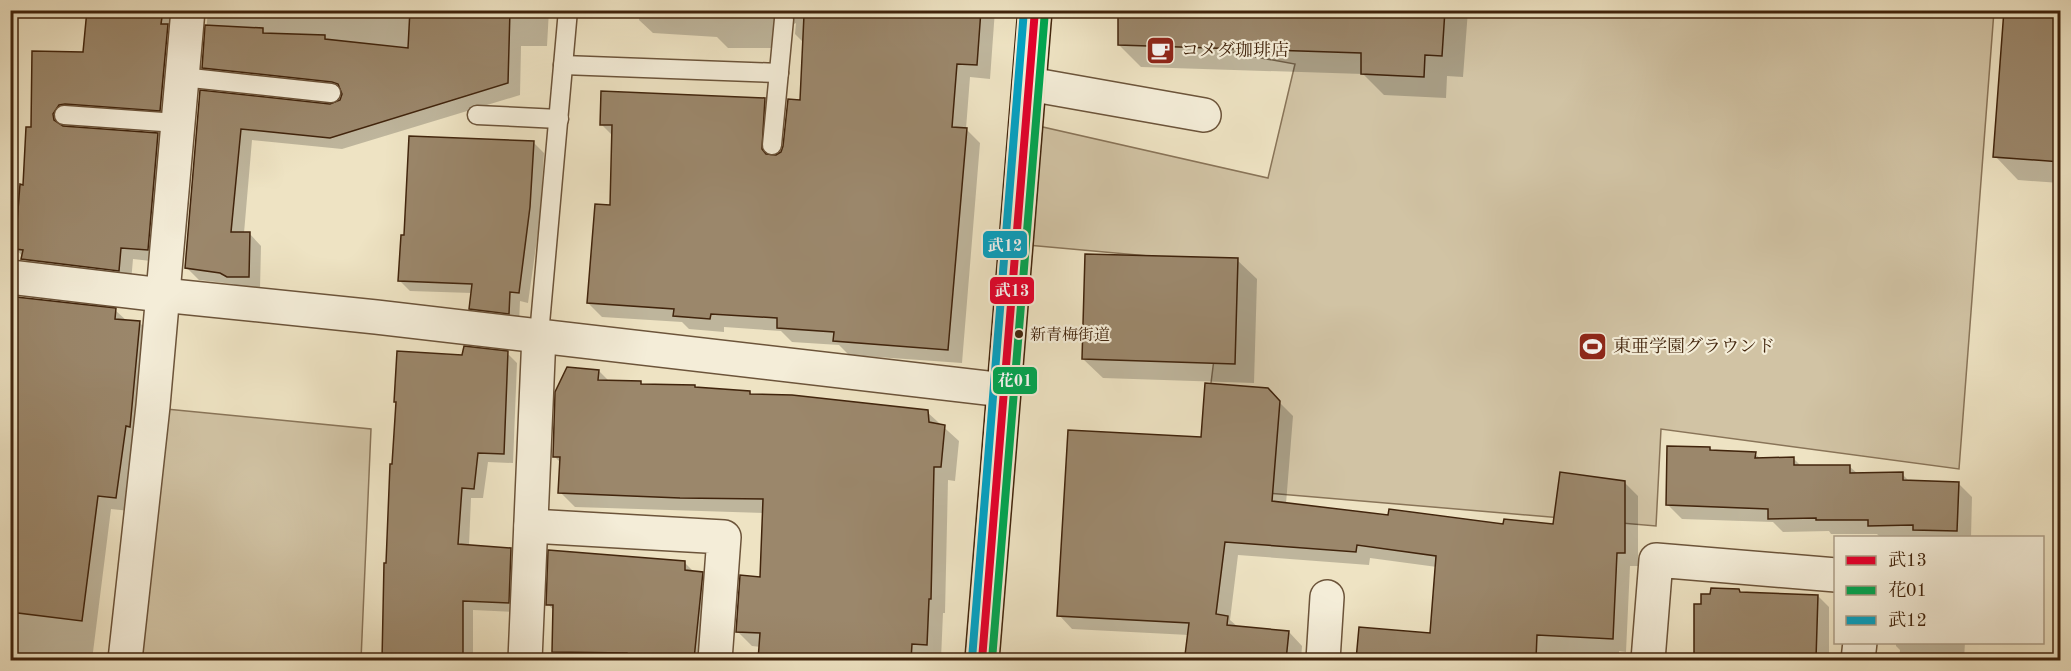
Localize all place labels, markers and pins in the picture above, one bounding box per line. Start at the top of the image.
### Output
cafe icon: コメダ珈琲店 [1144,34,1176,66]
place label: コメダ珈琲店 [1181,40,1289,60]
place label: 新青梅街道 [1030,326,1110,344]
marker: 新青梅街道 [1013,328,1025,340]
sports icon: 東亜学園グラウンド [1576,330,1608,362]
place label: 東亜学園グラウンド [1613,336,1775,356]

